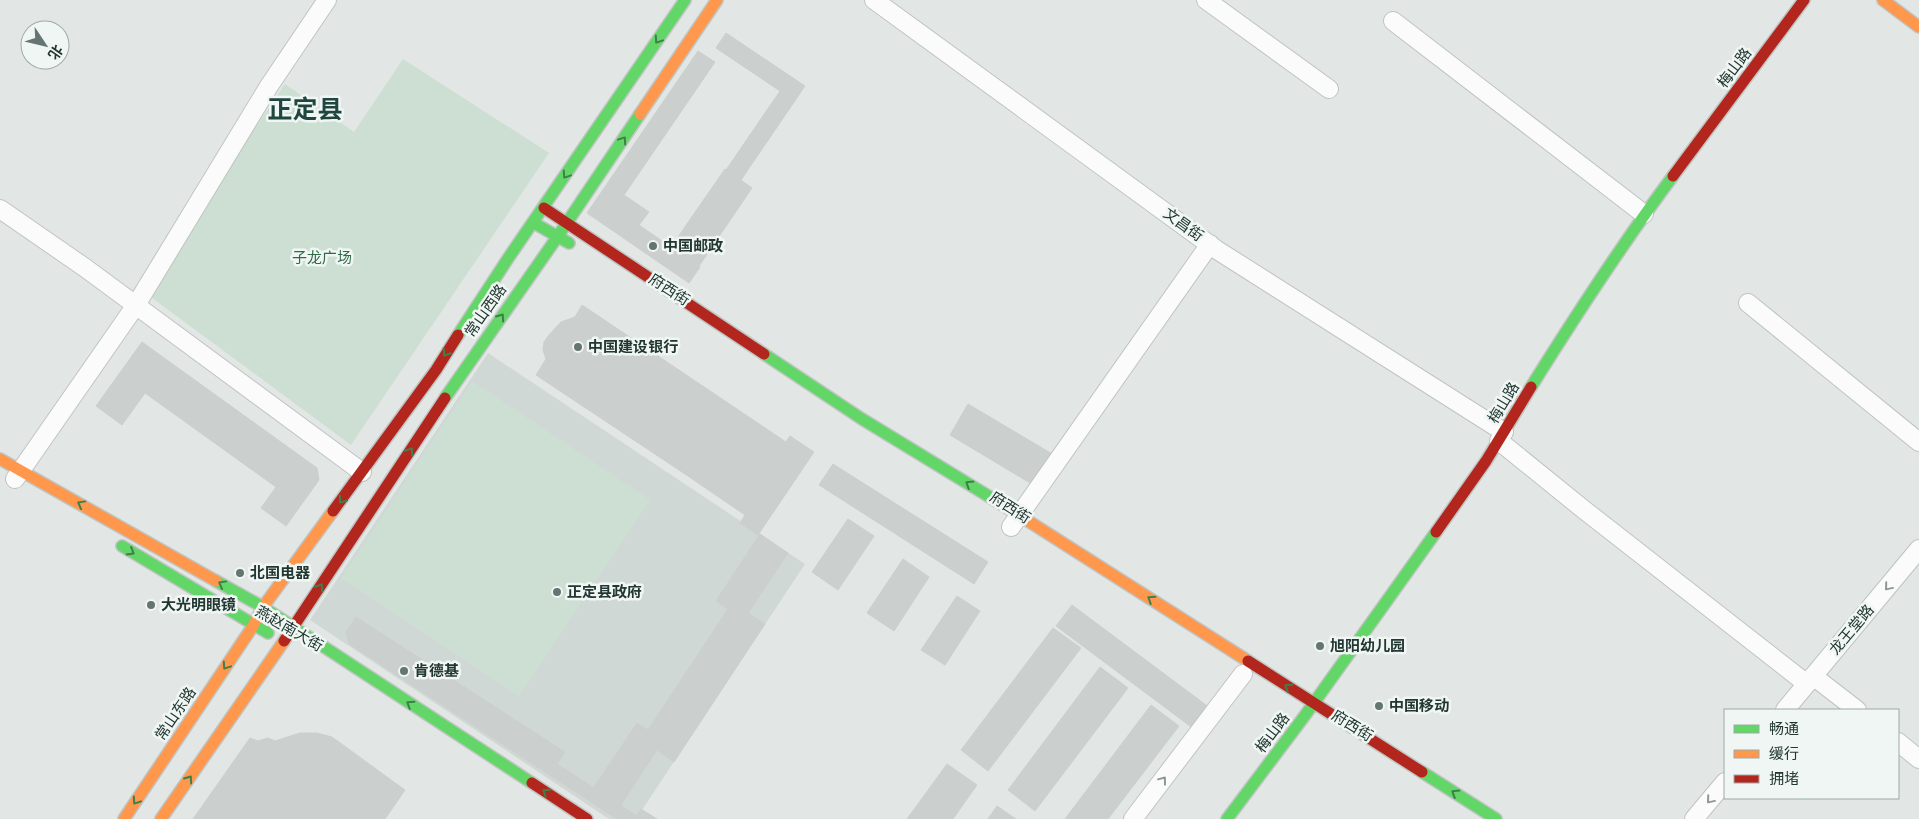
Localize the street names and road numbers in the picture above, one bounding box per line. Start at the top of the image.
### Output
street label: 梅山路 [1713,44,1757,92]
street label: 文昌街 [1159,203,1207,247]
street label: 府西街 [644,269,694,311]
street label: 常山西路 [460,280,512,342]
street label: 梅山路 [1483,378,1525,428]
street label: 府西街 [985,487,1035,529]
street label: 龙王堂路 [1825,600,1879,660]
street label: 燕赵南大街 [251,601,327,657]
street label: 常山东路 [151,683,201,745]
street label: 府西街 [1327,705,1377,747]
street label: 梅山路 [1251,709,1295,757]

